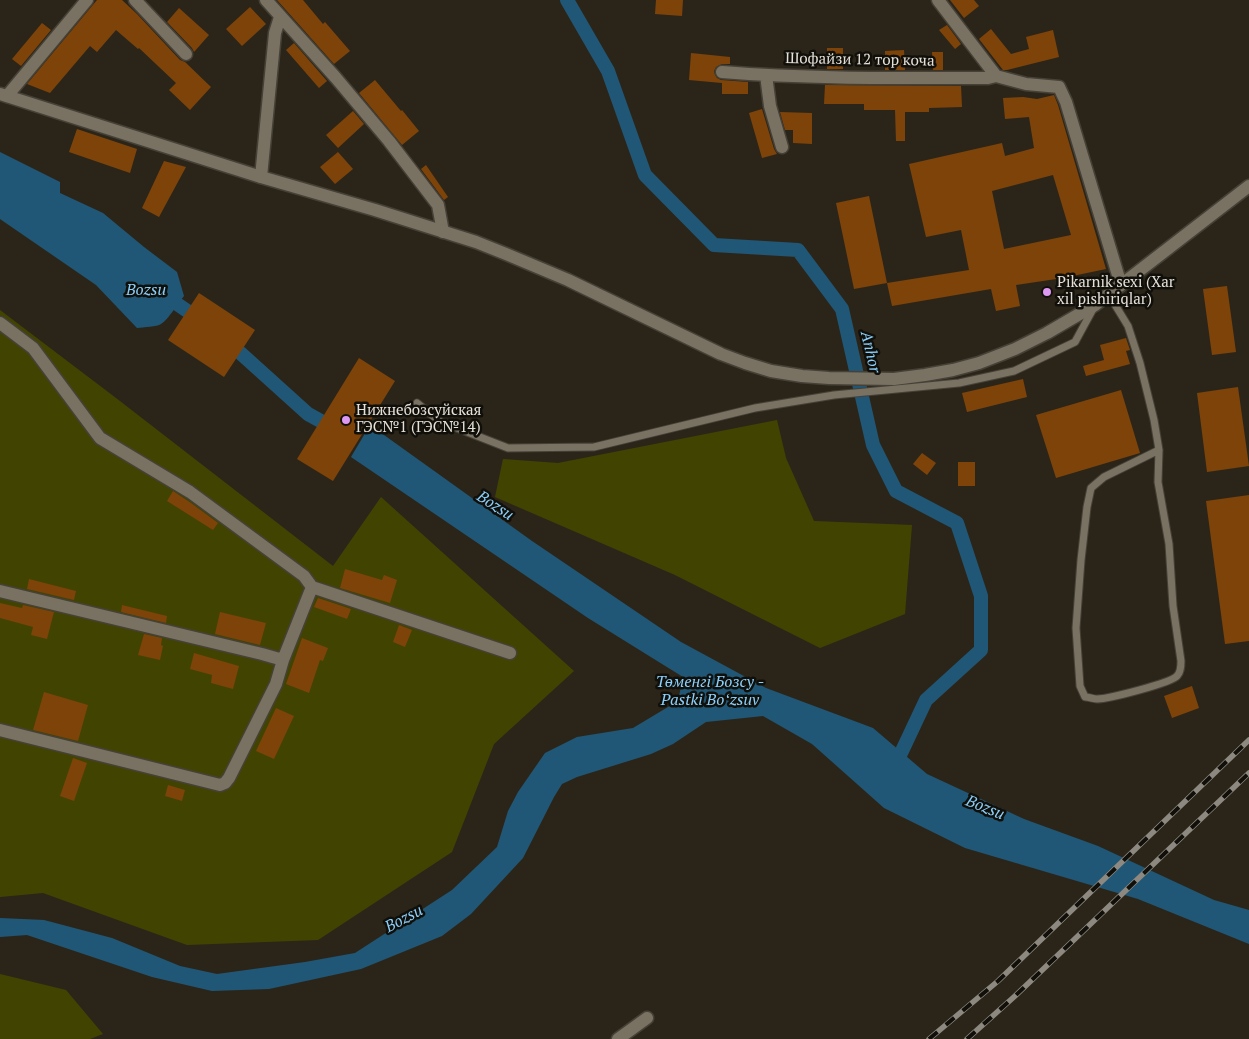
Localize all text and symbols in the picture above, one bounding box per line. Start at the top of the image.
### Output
street label: Шофайзи 12 тор коча [785,50,935,70]
place label: Pikarnik sexi (Xar xil pishiriqlar) [1057,274,1175,309]
water label: Bozsu [126,280,166,300]
marker: Pikarnik sexi (Xar xil pishiriqlar) [1041,286,1053,298]
water label: Anhor [856,329,884,375]
place label: Нижнебозсуйская ГЭС№1 (ГЭС№14) [356,402,482,437]
marker: Нижнебозсуйская ГЭС№1 (ГЭС№14) [340,414,352,426]
water label: Bozsu [473,487,517,525]
water label: Төменгі Бозсу - Pastki Boʻzsuv [656,672,764,710]
water label: Bozsu [963,792,1007,824]
water label: Bozsu [382,901,426,937]

